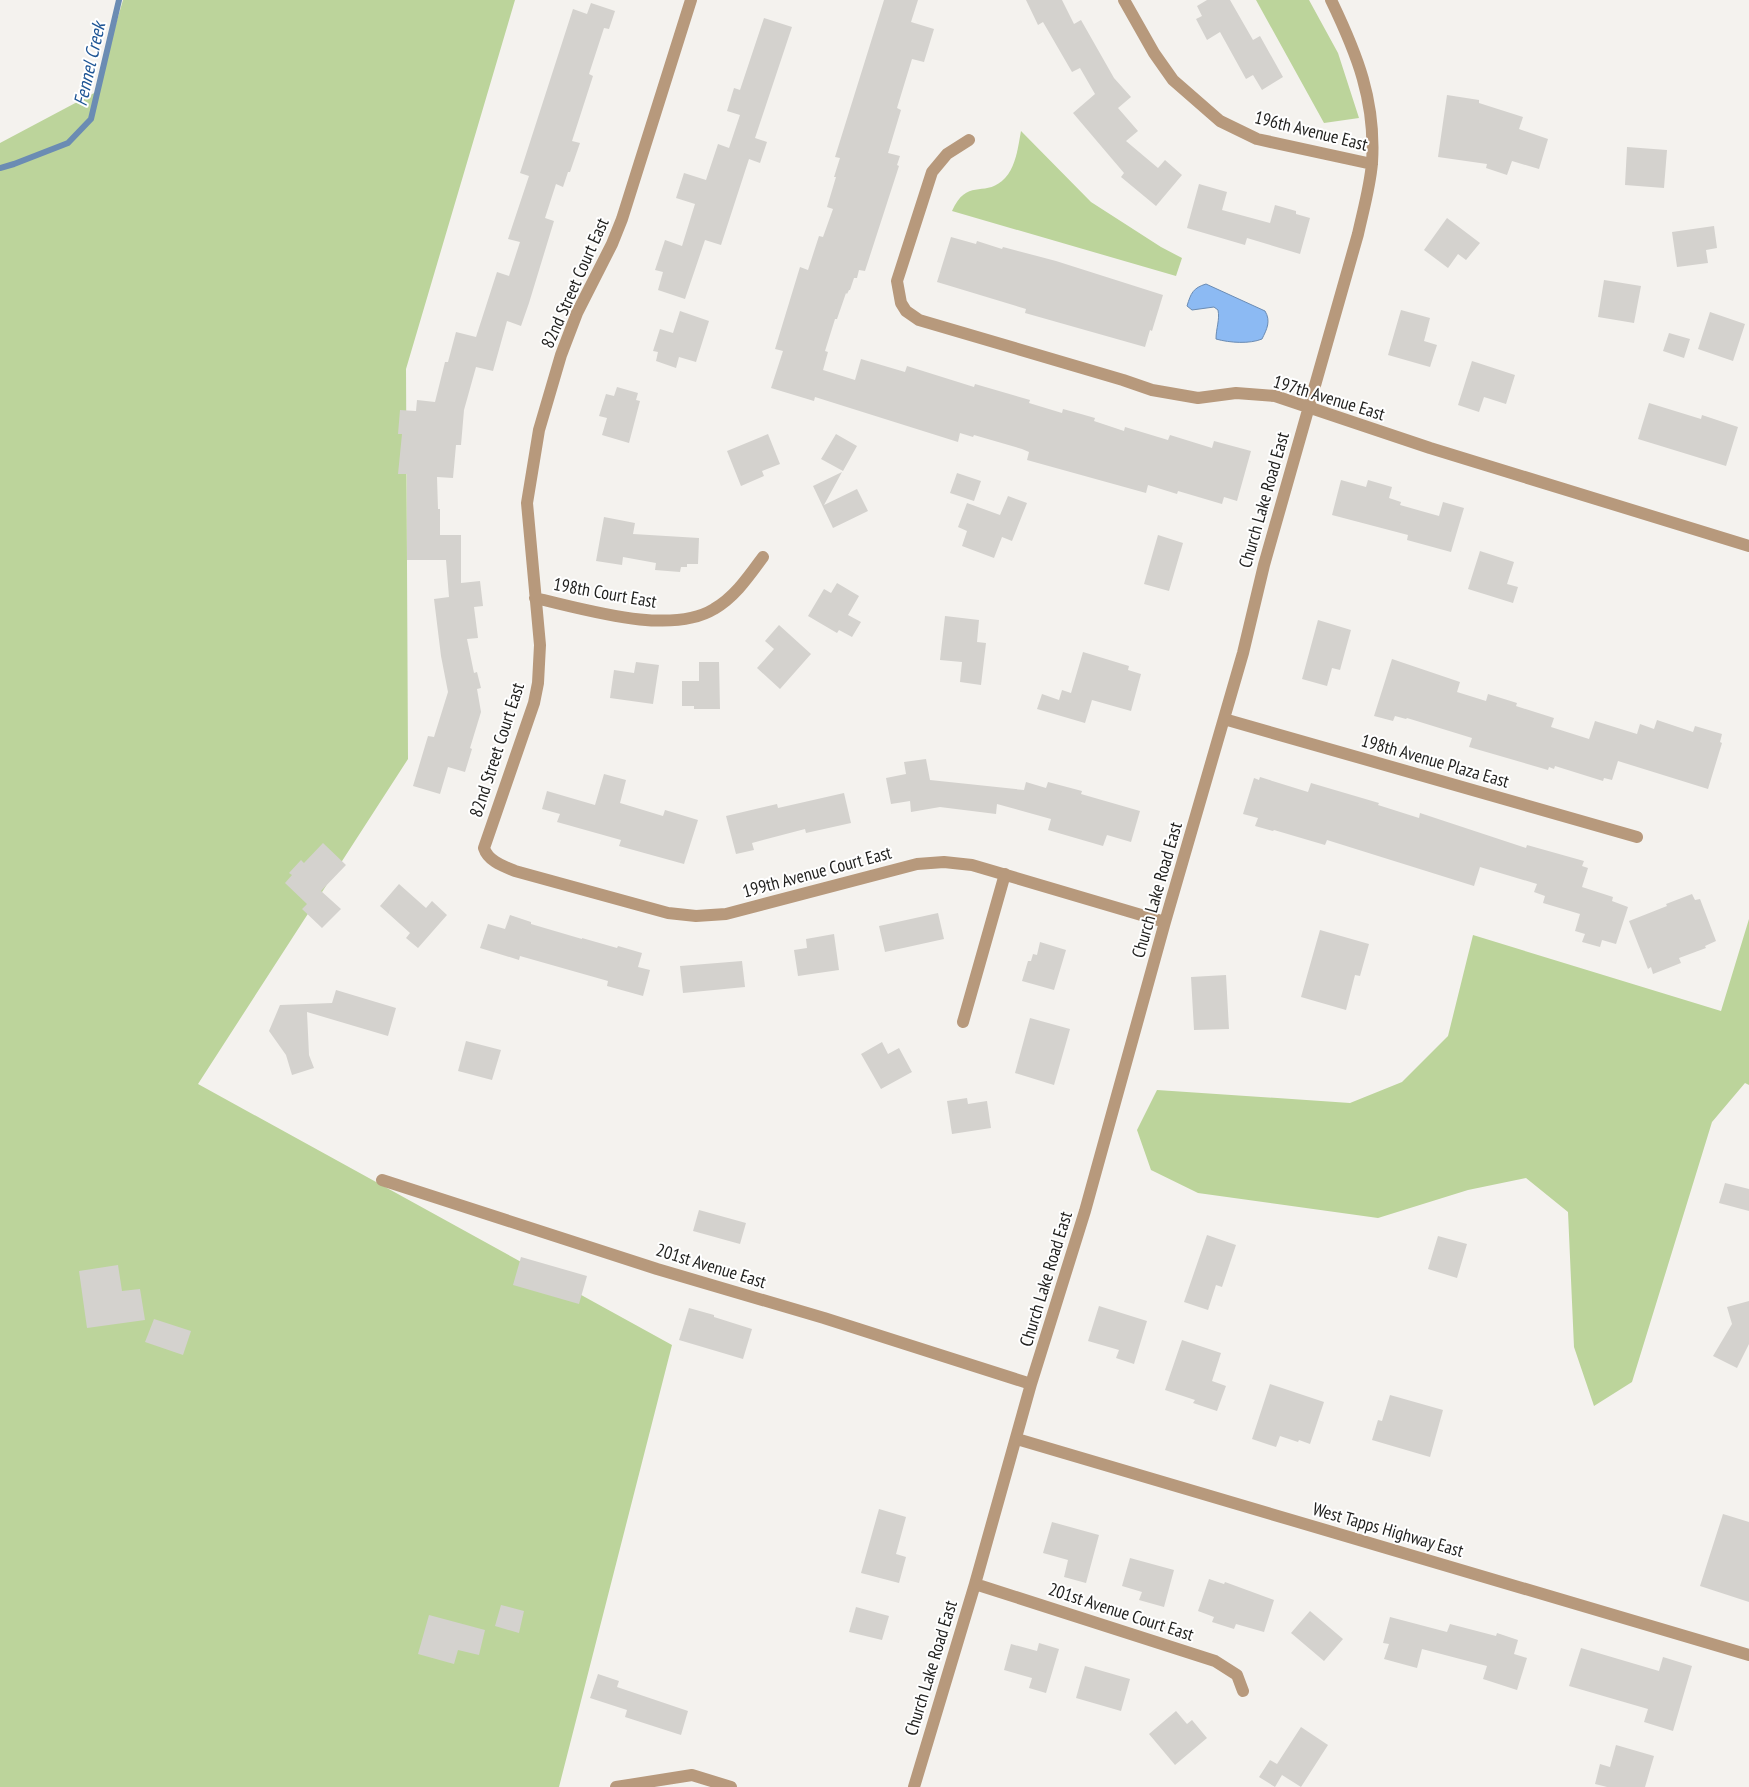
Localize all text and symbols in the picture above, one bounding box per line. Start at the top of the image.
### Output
water label: Fennel Creek [68,17,111,108]
street label: 196th Avenue East [1252,105,1370,156]
street label: 82nd Street Court East [536,214,614,352]
street label: 197th Avenue East [1270,370,1388,425]
street label: Church Lake Road East [1233,429,1294,570]
street label: 198th Court East [552,572,659,613]
street label: 82nd Street Court East [464,680,529,820]
street label: 198th Avenue Plaza East [1359,728,1512,793]
street label: Church Lake Road East [1126,819,1187,960]
street label: 199th Avenue Court East [740,841,894,902]
street label: Church Lake Road East [1014,1209,1077,1349]
street label: 201st Avenue East [653,1238,769,1293]
street label: West Tapps Highway East [1310,1497,1466,1562]
street label: 201st Avenue Court East [1046,1577,1197,1646]
street label: Church Lake Road East [899,1598,962,1738]

